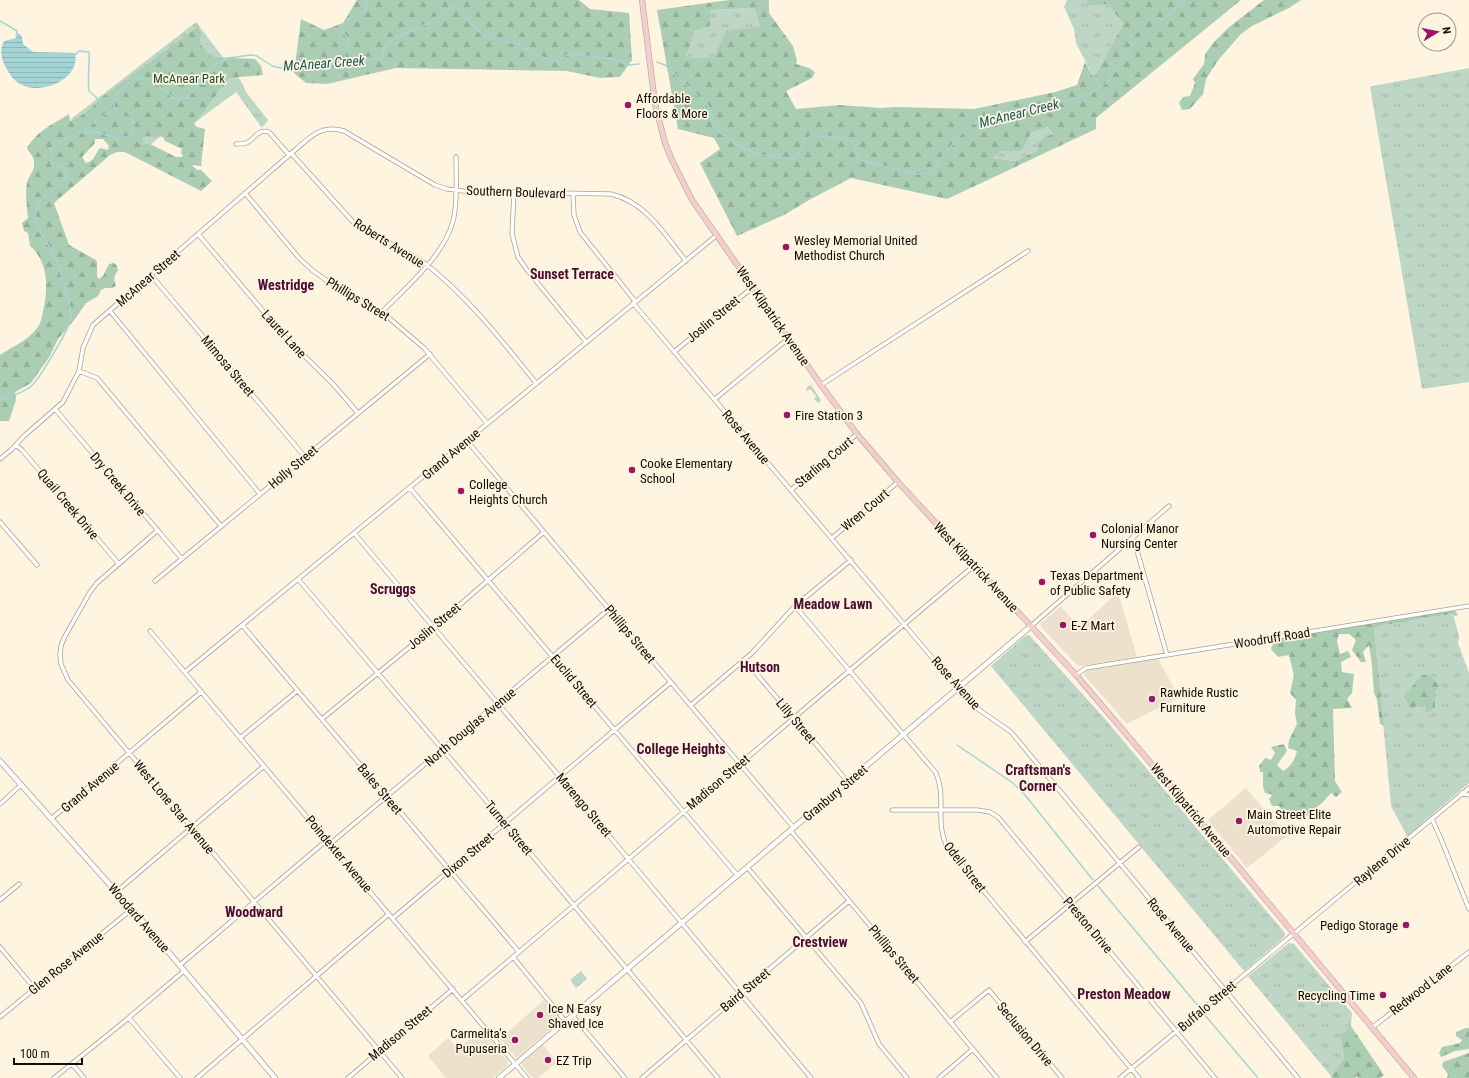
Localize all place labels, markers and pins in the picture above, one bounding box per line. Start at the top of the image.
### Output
place label: Affordable Floors & More [636,91,708,121]
marker: Affordable Floors & More [623,100,633,110]
place label: Wesley Memorial United Methodist Church [794,233,917,263]
marker: Wesley Memorial United Methodist Church [781,242,791,252]
place label: Fire Station 3 [795,408,863,423]
marker: Fire Station 3 [782,410,792,420]
place label: Cooke Elementary School [640,456,733,486]
marker: Cooke Elementary School [627,465,637,475]
place label: College Heights Church [469,477,548,507]
marker: College Heights Church [456,486,466,496]
place label: Colonial Manor Nursing Center [1101,521,1179,551]
marker: Colonial Manor Nursing Center [1088,530,1098,540]
place label: Texas Department of Public Safety [1050,568,1144,598]
marker: Texas Department of Public Safety [1037,577,1047,587]
place label: E-Z Mart [1071,618,1115,633]
marker: E-Z Mart [1058,620,1068,630]
place label: Rawhide Rustic Furniture [1160,685,1238,715]
marker: Rawhide Rustic Furniture [1147,694,1157,704]
place label: Main Street Elite Automotive Repair [1247,807,1341,837]
marker: Main Street Elite Automotive Repair [1234,816,1244,826]
place label: Pedigo Storage [1320,918,1398,933]
marker: Pedigo Storage [1401,920,1411,930]
place label: Recycling Time [1298,988,1375,1003]
marker: Recycling Time [1378,990,1388,1000]
place label: Ice N Easy Shaved Ice [548,1001,604,1031]
marker: Ice N Easy Shaved Ice [535,1010,545,1020]
place label: Carmelita's Pupuseria [450,1026,507,1056]
marker: Carmelita's Pupuseria [510,1035,520,1045]
place label: EZ Trip [556,1053,592,1068]
marker: EZ Trip [543,1055,553,1065]

